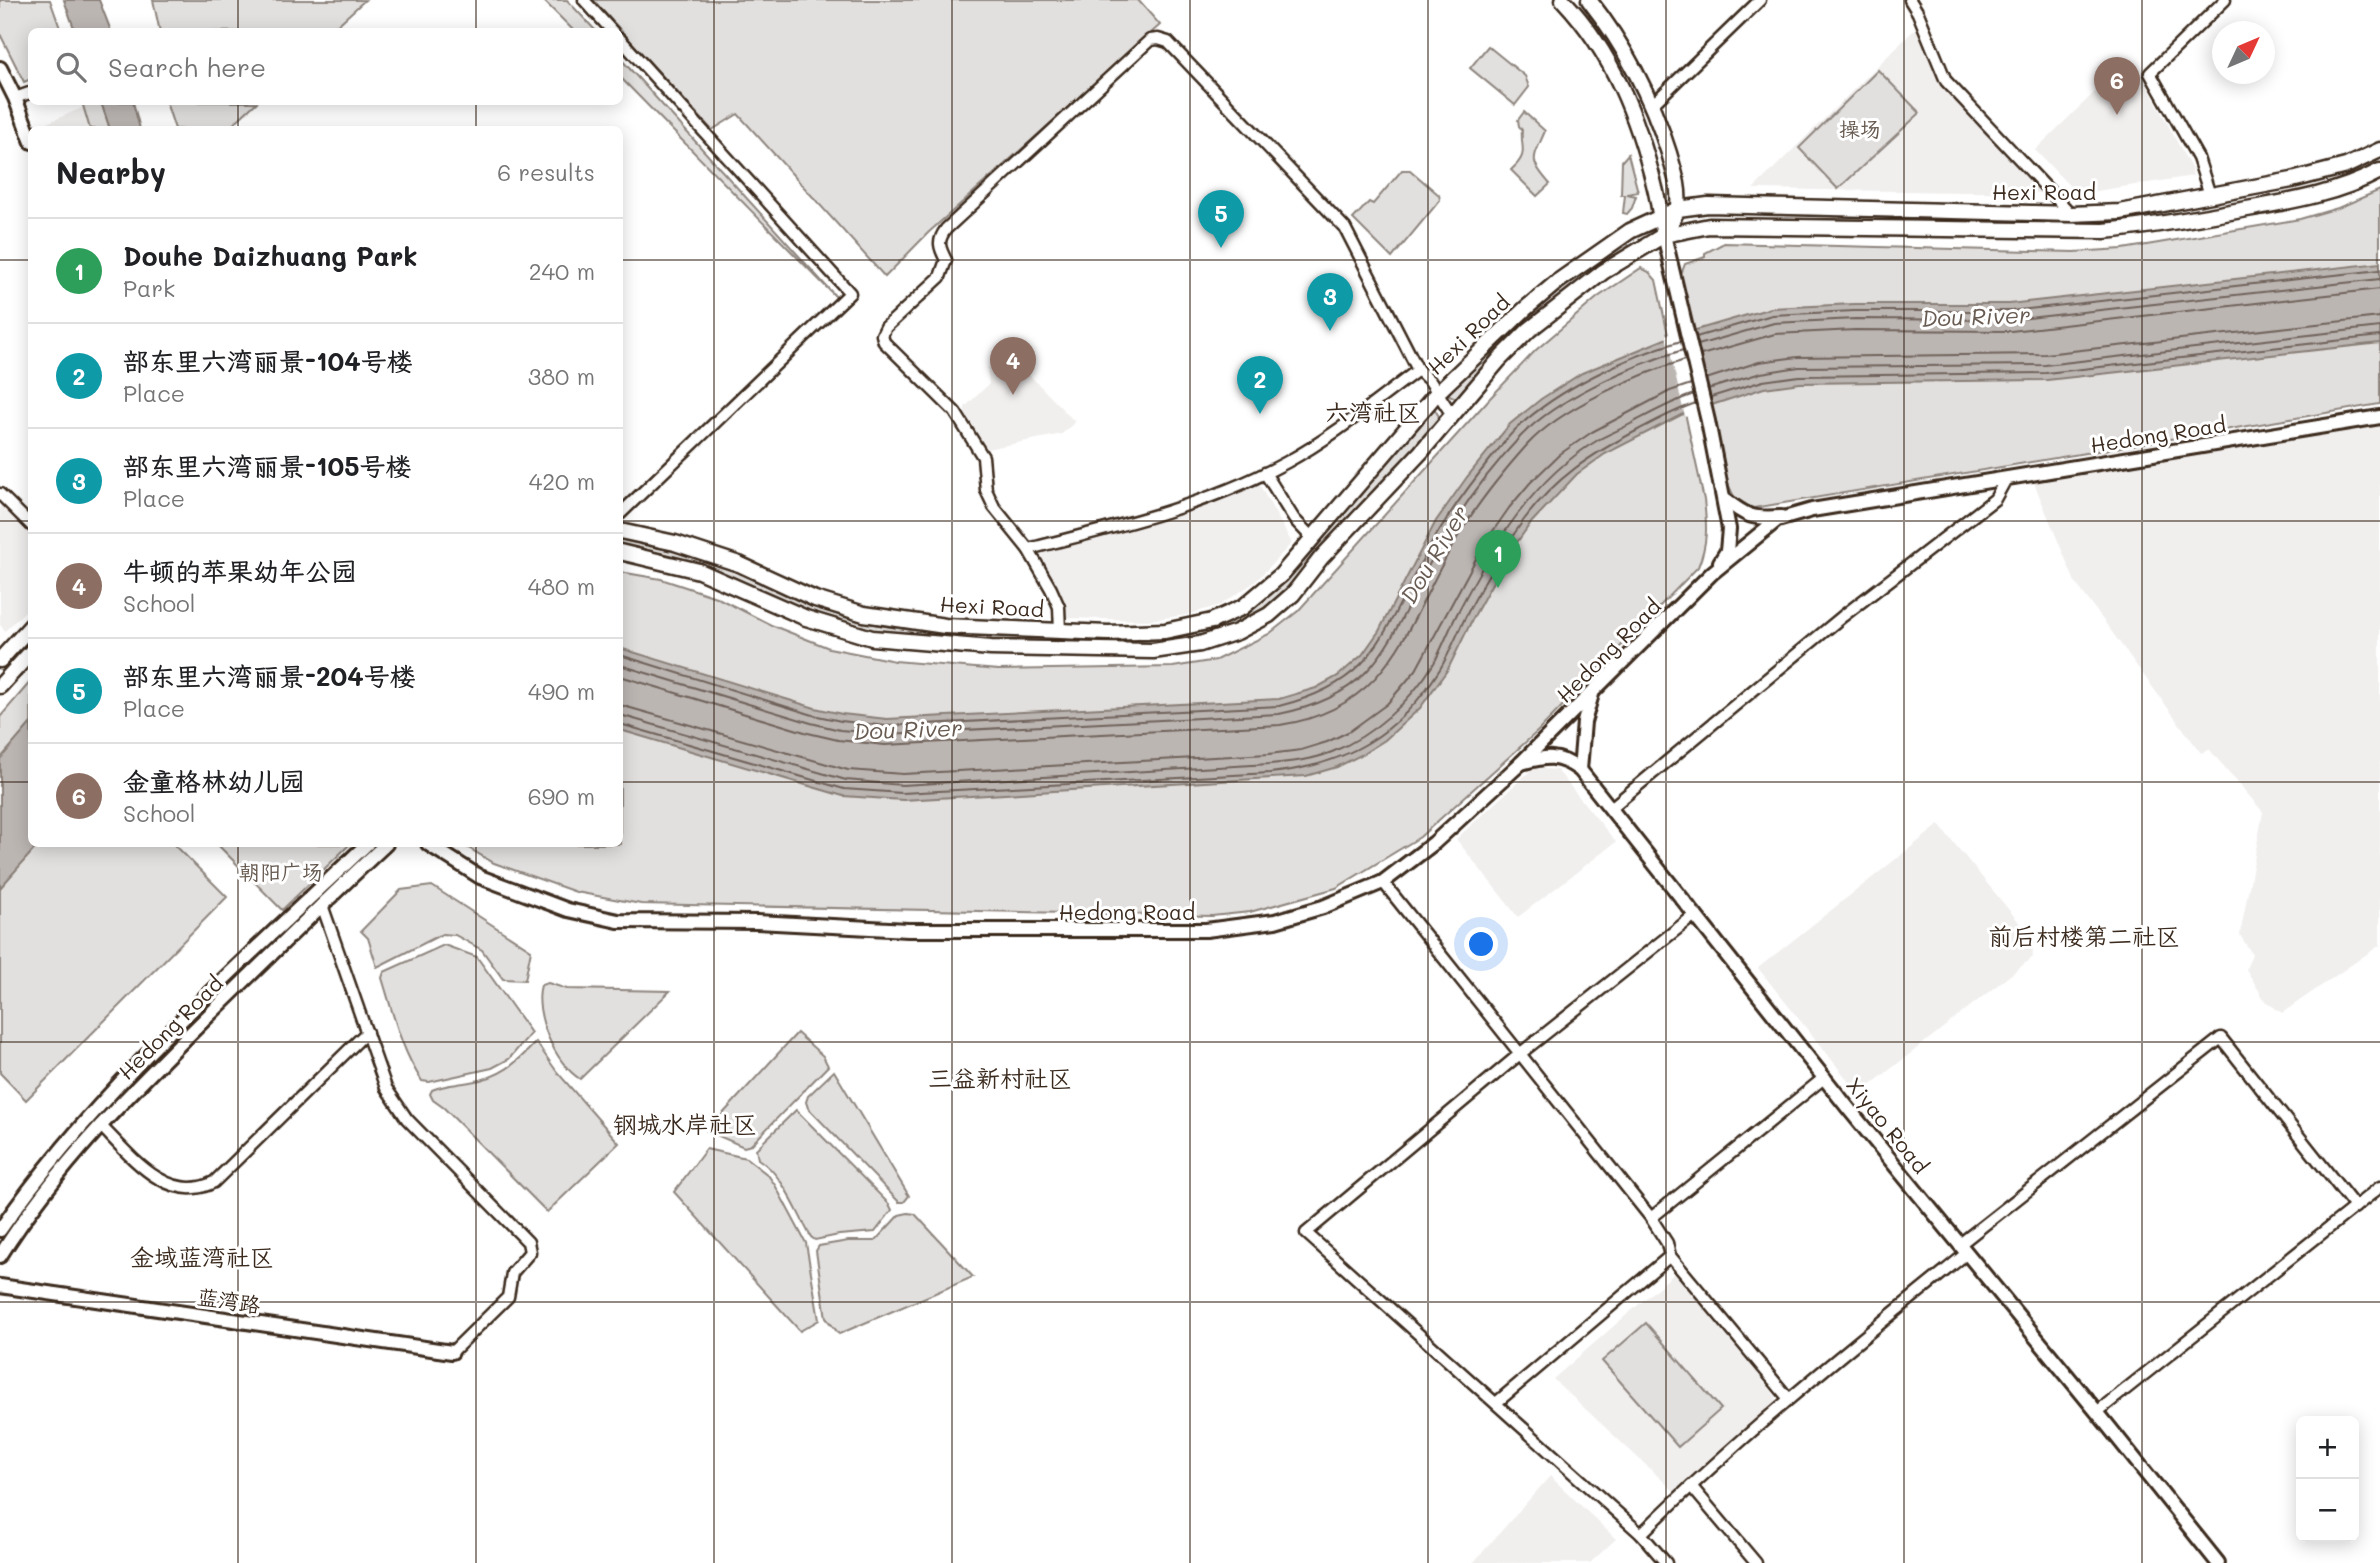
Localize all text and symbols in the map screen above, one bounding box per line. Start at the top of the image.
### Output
north arrow [2212,21,2275,84]
search box [28,28,623,105]
icon: search [52,48,90,86]
text: Search here [108,50,266,84]
pin: 6 [2094,57,2140,115]
park label: 操场 [1839,115,1881,142]
text: Nearby [56,152,166,192]
text: 6 results [497,157,595,187]
street label: Hexi Road [1992,178,2096,205]
pin: 5 [1198,190,1244,248]
text: Douhe Daizhuang Park [123,239,417,273]
text: 1 [74,256,84,286]
text: 240 m [529,256,595,286]
text: Park [123,273,175,303]
pin: 3 [1307,273,1353,331]
street label: Hexi Road [1421,288,1515,380]
water label: Dou River [1921,299,2031,333]
pin: 4 [990,337,1036,395]
text: 部东里六湾丽景-104号楼 [123,344,413,378]
pin: 2 [1237,356,1283,414]
text: 2 [73,361,85,391]
text: 380 m [528,361,595,391]
text: Place [123,378,185,408]
district label: 六湾社区 [1325,396,1421,427]
street label: Hedong Road [2088,410,2228,458]
text: 部东里六湾丽景-105号楼 [123,449,411,483]
text: 3 [72,466,86,496]
text: 420 m [529,466,595,496]
text: Place [123,483,185,513]
water label: Dou River [1393,500,1475,608]
pin: 1 [1475,530,1521,588]
text: 牛顿的苹果幼年公园 [123,554,357,588]
text: 4 [72,571,86,601]
text: 480 m [528,571,595,601]
text: School [123,588,196,618]
street label: Hexi Road [939,590,1045,622]
street label: Hedong Road [1550,592,1666,708]
text: 部东里六湾丽景-204号楼 [123,659,416,693]
text: 5 [72,676,86,706]
text: 490 m [528,676,595,706]
text: Place [123,693,185,723]
water label: Dou River [853,712,963,746]
text: 金童格林幼儿园 [123,764,305,798]
text: 6 [72,781,86,811]
text: 690 m [528,781,595,811]
text: School [123,798,196,828]
park label: 朝阳广场 [239,858,323,885]
street label: Hedong Road [1059,898,1195,925]
district label: 前后村楼第二社区 [1988,920,2180,951]
your location [1464,927,1498,961]
street label: Hedong Road [112,969,228,1085]
district label: 三益新村社区 [928,1062,1072,1093]
street label: Xiyao Road [1841,1071,1935,1179]
district label: 钢城水岸社区 [613,1108,757,1139]
district label: 金域蓝湾社区 [130,1241,274,1272]
street label: 蓝湾路 [196,1282,262,1318]
map controls [2296,1416,2359,1542]
button: + [2296,1416,2359,1479]
button: − [2296,1479,2359,1542]

